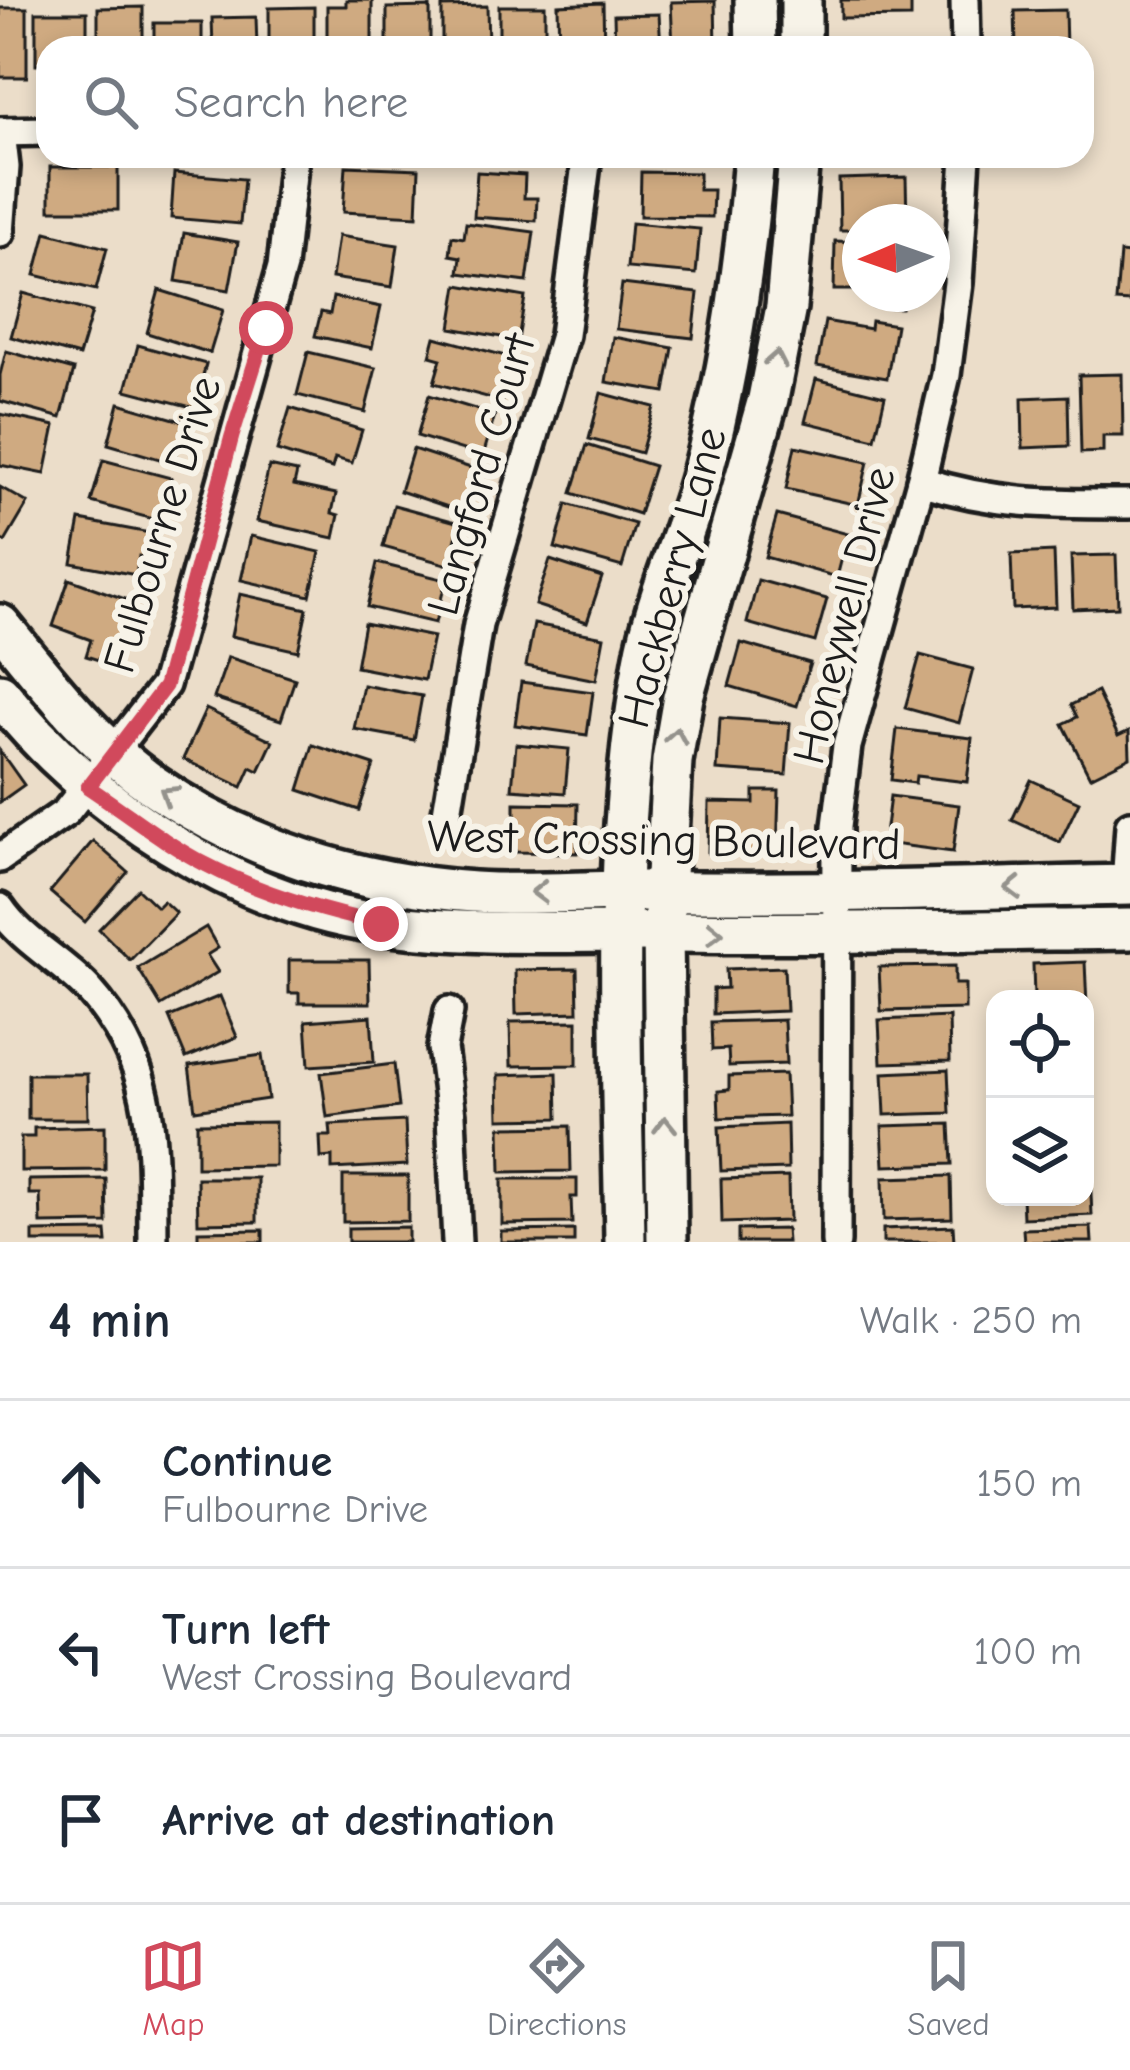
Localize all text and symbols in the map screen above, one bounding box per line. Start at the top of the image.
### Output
search box [36,36,1094,168]
icon: search [78,69,144,135]
text: Search here [174,76,408,128]
north arrow [842,204,950,312]
route start [239,301,293,355]
street label: Langford Court [416,327,546,621]
one-way arrow [762,349,788,369]
street label: Fulbourne Drive [92,370,232,679]
street label: Hackberry Lane [607,421,737,733]
street label: Honeywell Drive [782,461,906,769]
one-way arrow [663,726,688,746]
one-way arrow [160,786,182,808]
street label: West Crossing Boulevard [427,810,901,870]
one-way arrow [1003,874,1022,900]
one-way arrow [529,879,547,905]
route end [354,897,408,951]
one-way arrow [707,920,725,946]
map controls [986,990,1094,1206]
button: locate [986,990,1094,1098]
button: layers [986,1098,1094,1206]
one-way arrow [653,1115,679,1134]
text: 4 min [48,1291,171,1350]
text: Walk · 250 m [860,1298,1082,1343]
text: Continue [162,1435,332,1487]
icon: ahead [48,1451,114,1517]
text: 150 m [976,1461,1082,1506]
text: Fulbourne Drive [162,1487,428,1532]
text: Turn left [162,1603,329,1655]
icon: left [48,1619,114,1685]
text: 100 m [974,1629,1082,1674]
text: West Crossing Boulevard [162,1655,572,1700]
icon: arrive [48,1787,114,1853]
text: Arrive at destination [162,1794,555,1846]
tab: Map [140,1933,206,2043]
tab: Directions [487,1933,627,2043]
tab: Saved [907,1933,990,2043]

